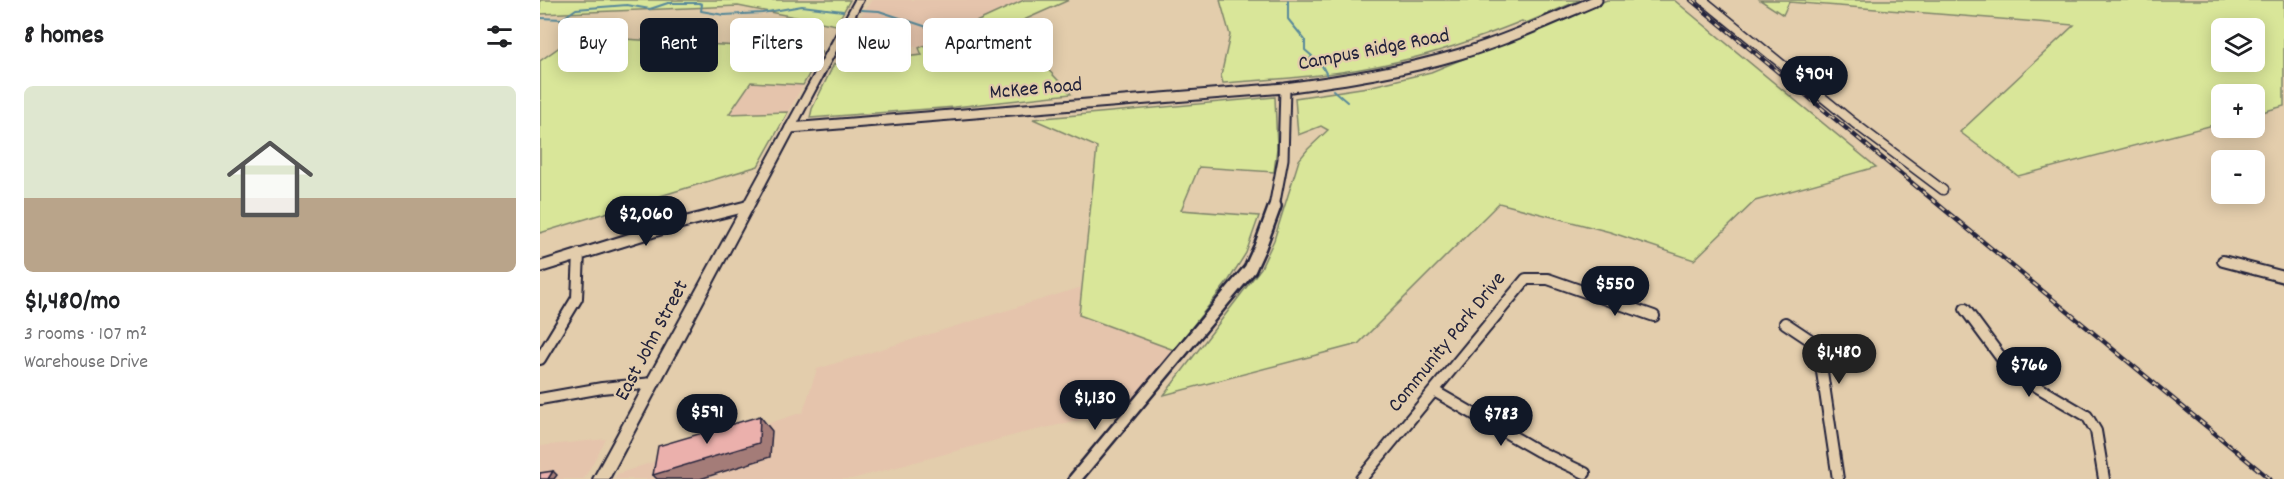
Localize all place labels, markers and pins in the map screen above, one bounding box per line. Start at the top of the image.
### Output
pin: $904 [1778,56,1850,107]
pin: $2,060 [597,196,695,247]
pin: $550 [1579,266,1651,317]
pin: $1,480 [1790,334,1888,385]
pin: $766 [1993,347,2065,398]
pin: $1,130 [1046,380,1144,431]
pin: $591 [671,394,743,445]
pin: $783 [1465,396,1537,447]

